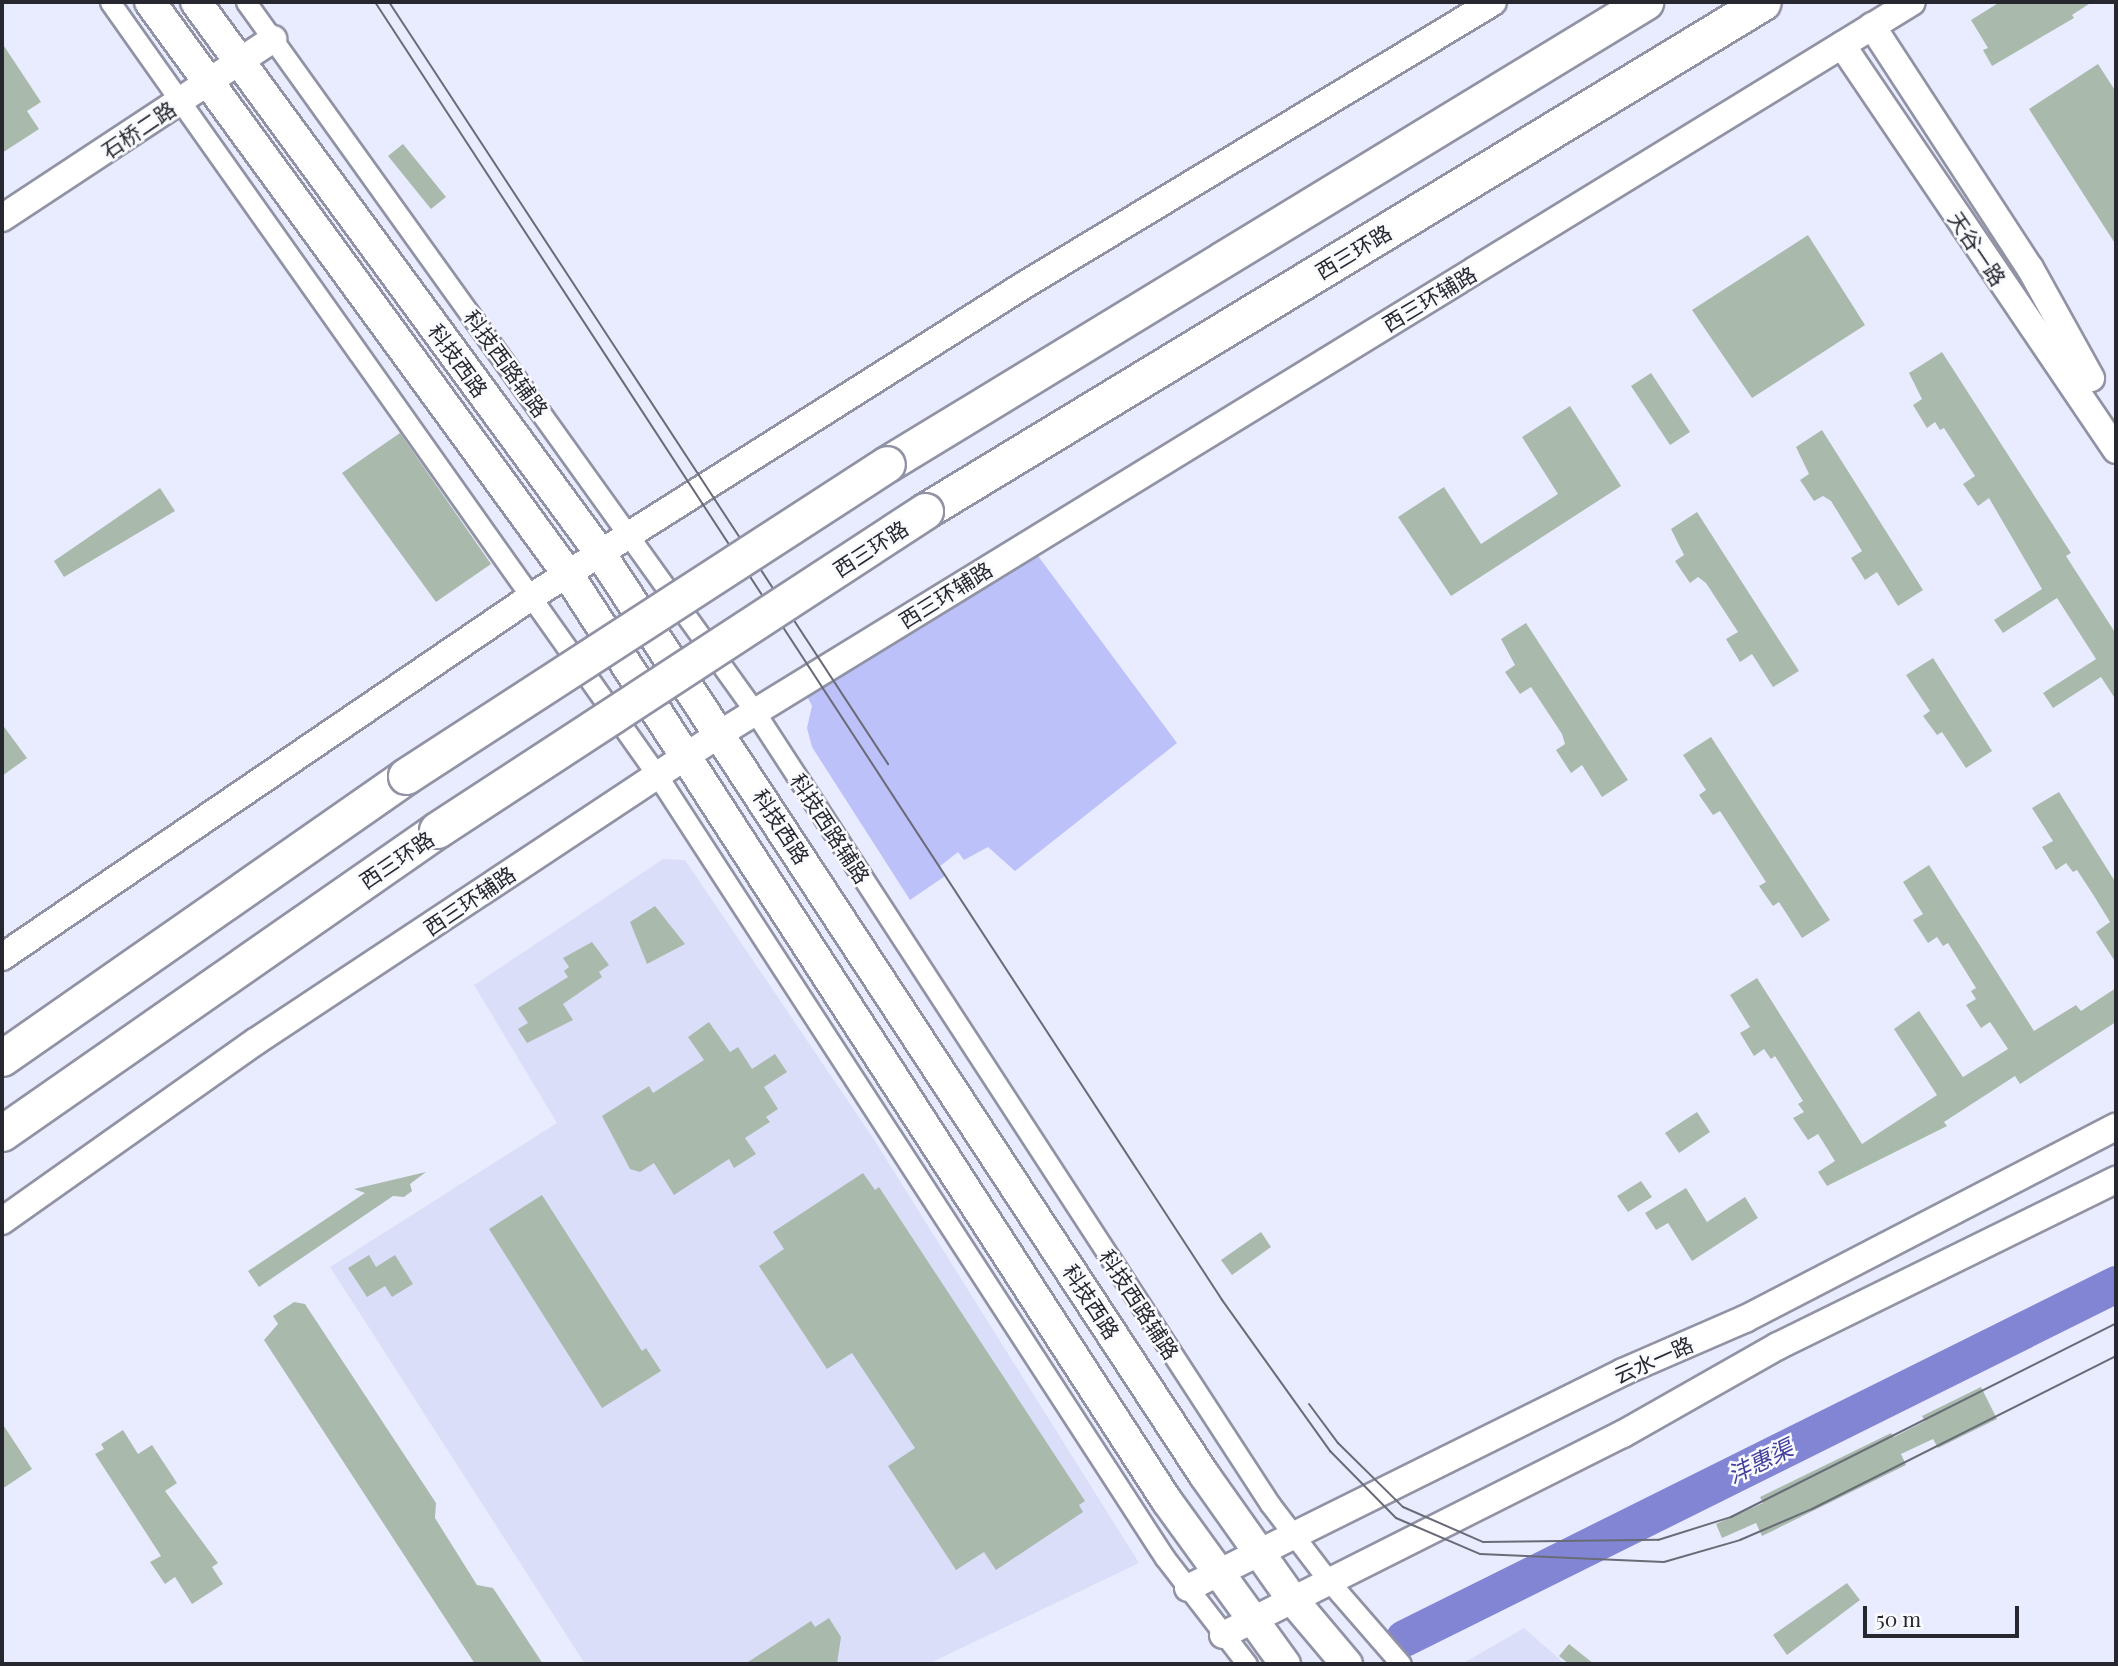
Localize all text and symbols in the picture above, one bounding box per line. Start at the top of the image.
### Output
street label: 石桥二路 [96,95,180,163]
street label: 天谷一路 [1944,206,2012,290]
street label: 西三环路 [1311,219,1395,283]
street label: 西三环辅路 [1378,260,1480,336]
street label: 科技西路辅路 [460,305,554,421]
street label: 科技西路 [424,319,494,401]
street label: 西三环路 [828,515,912,581]
street label: 西三环辅路 [894,555,996,633]
street label: 科技西路辅路 [786,768,876,888]
street label: 科技西路 [749,784,815,868]
street label: 西三环路 [354,825,438,893]
street label: 西三环辅路 [418,860,520,940]
street label: 科技西路辅路 [1095,1244,1185,1364]
street label: 科技西路 [1059,1259,1125,1343]
street label: 云水一路 [1610,1330,1696,1388]
water label: 沣惠渠 [1723,1433,1797,1489]
scale bar [1866,1592,2022,1636]
text: 50 m [1876,1604,1921,1632]

